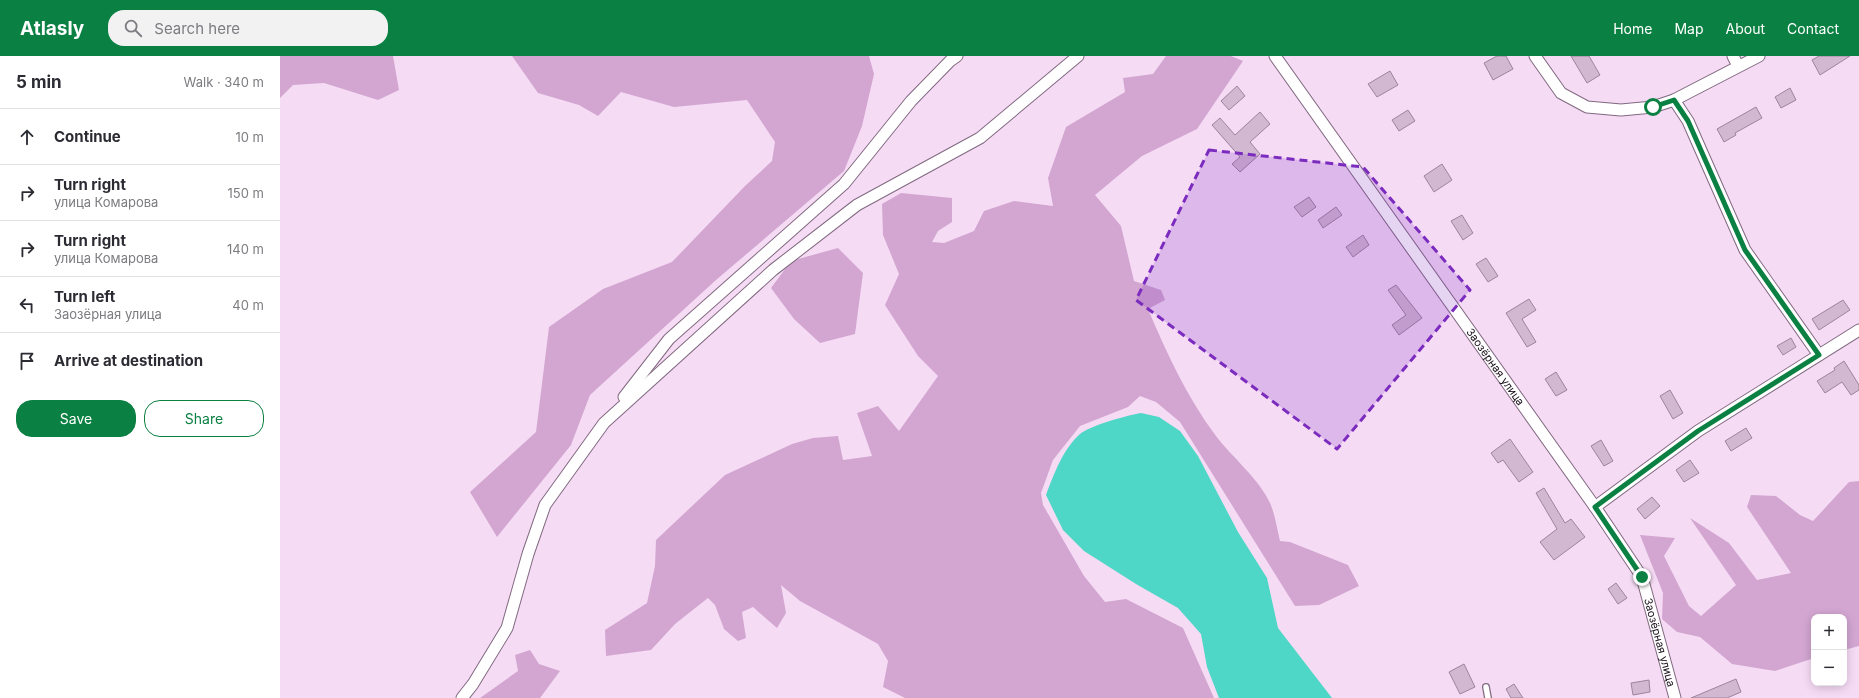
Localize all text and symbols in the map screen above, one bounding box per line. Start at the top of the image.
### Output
search box [108,10,388,46]
text: Atlasly [20,17,84,40]
icon: search [122,17,144,39]
text: Search here [154,19,240,38]
text: Home [1613,20,1652,37]
text: Map [1674,20,1704,37]
text: About [1726,20,1765,37]
text: Contact [1787,20,1839,37]
text: 5 min [16,72,62,92]
text: Walk · 340 m [184,74,264,90]
route start [1644,98,1662,116]
icon: ahead [16,126,38,148]
text: Continue [54,127,121,146]
text: 10 m [235,129,264,145]
text: Turn right [54,175,126,194]
icon: right [16,182,38,204]
text: 150 m [228,185,264,201]
text: улица Комарова [54,194,158,210]
text: Turn right [54,231,126,250]
icon: right [16,238,38,260]
text: 140 m [227,241,264,257]
text: улица Комарова [54,250,158,266]
text: Turn left [54,287,115,306]
icon: left [16,294,38,316]
text: 40 m [232,297,264,313]
text: Заозёрная улица [54,306,162,322]
street label: Заозёрная улица [1463,325,1528,408]
icon: arrive [16,350,38,372]
text: Arrive at destination [54,351,203,370]
button: Save [16,400,136,437]
button: Share [144,400,264,437]
route end [1633,568,1651,586]
street label: Заозёрная улица [1641,596,1679,688]
map controls [1811,614,1847,686]
button: + [1811,614,1847,650]
button: − [1811,650,1847,686]

